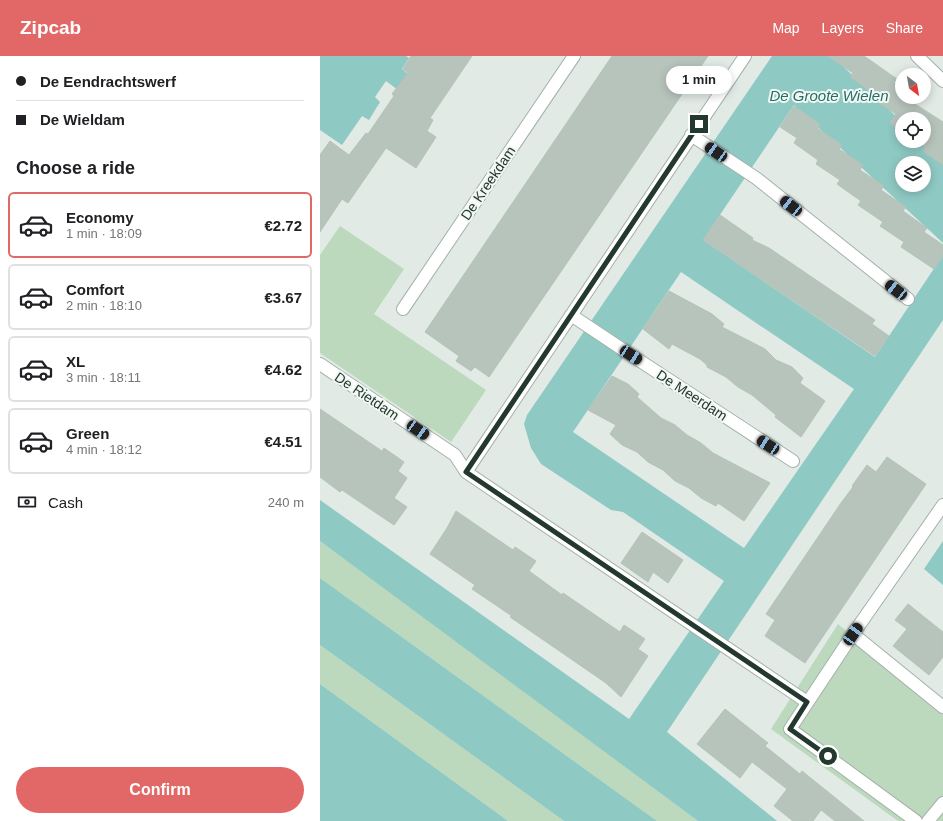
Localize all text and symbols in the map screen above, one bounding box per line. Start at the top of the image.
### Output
text: Zipcab [20,17,81,38]
text: Map [772,20,800,36]
text: Layers [822,20,864,36]
text: Share [886,20,923,36]
callout: 1 min [666,66,732,94]
north arrow [895,68,931,104]
map controls [895,68,931,192]
text: 1 min [682,72,716,87]
text: De Eendrachtswerf [40,73,176,90]
water label: De Groote Wielen [769,87,889,104]
text: De Wieldam [40,111,125,128]
button: locate [895,112,931,148]
route end [690,115,708,133]
car [703,140,729,164]
street label: De Kreekdam [457,143,519,223]
button: layers [895,156,931,192]
text: Choose a ride [16,158,135,178]
car [778,194,804,218]
icon: car [18,207,54,243]
text: Economy [66,209,134,226]
text: €2.72 [264,217,302,234]
text: 1 min · 18:09 [66,226,142,241]
car [883,278,909,302]
icon: car [18,279,54,315]
text: Comfort [66,281,124,298]
text: €3.67 [264,289,302,306]
text: 2 min · 18:10 [66,298,142,313]
car [618,343,644,367]
icon: car [18,351,54,387]
text: XL [66,353,85,370]
text: €4.62 [264,361,302,378]
street label: De Meerdam [654,366,730,424]
street label: De Rietdam [332,369,402,423]
text: 3 min · 18:11 [66,370,141,385]
car [405,418,431,442]
icon: car [18,423,54,459]
text: Green [66,425,109,442]
text: €4.51 [264,433,302,450]
car [755,433,781,457]
text: 4 min · 18:12 [66,442,142,457]
icon: cash [16,491,38,513]
text: Cash [48,494,83,511]
text: 240 m [268,495,304,510]
car [841,621,865,647]
route start [819,747,837,765]
button: Confirm [16,767,304,813]

